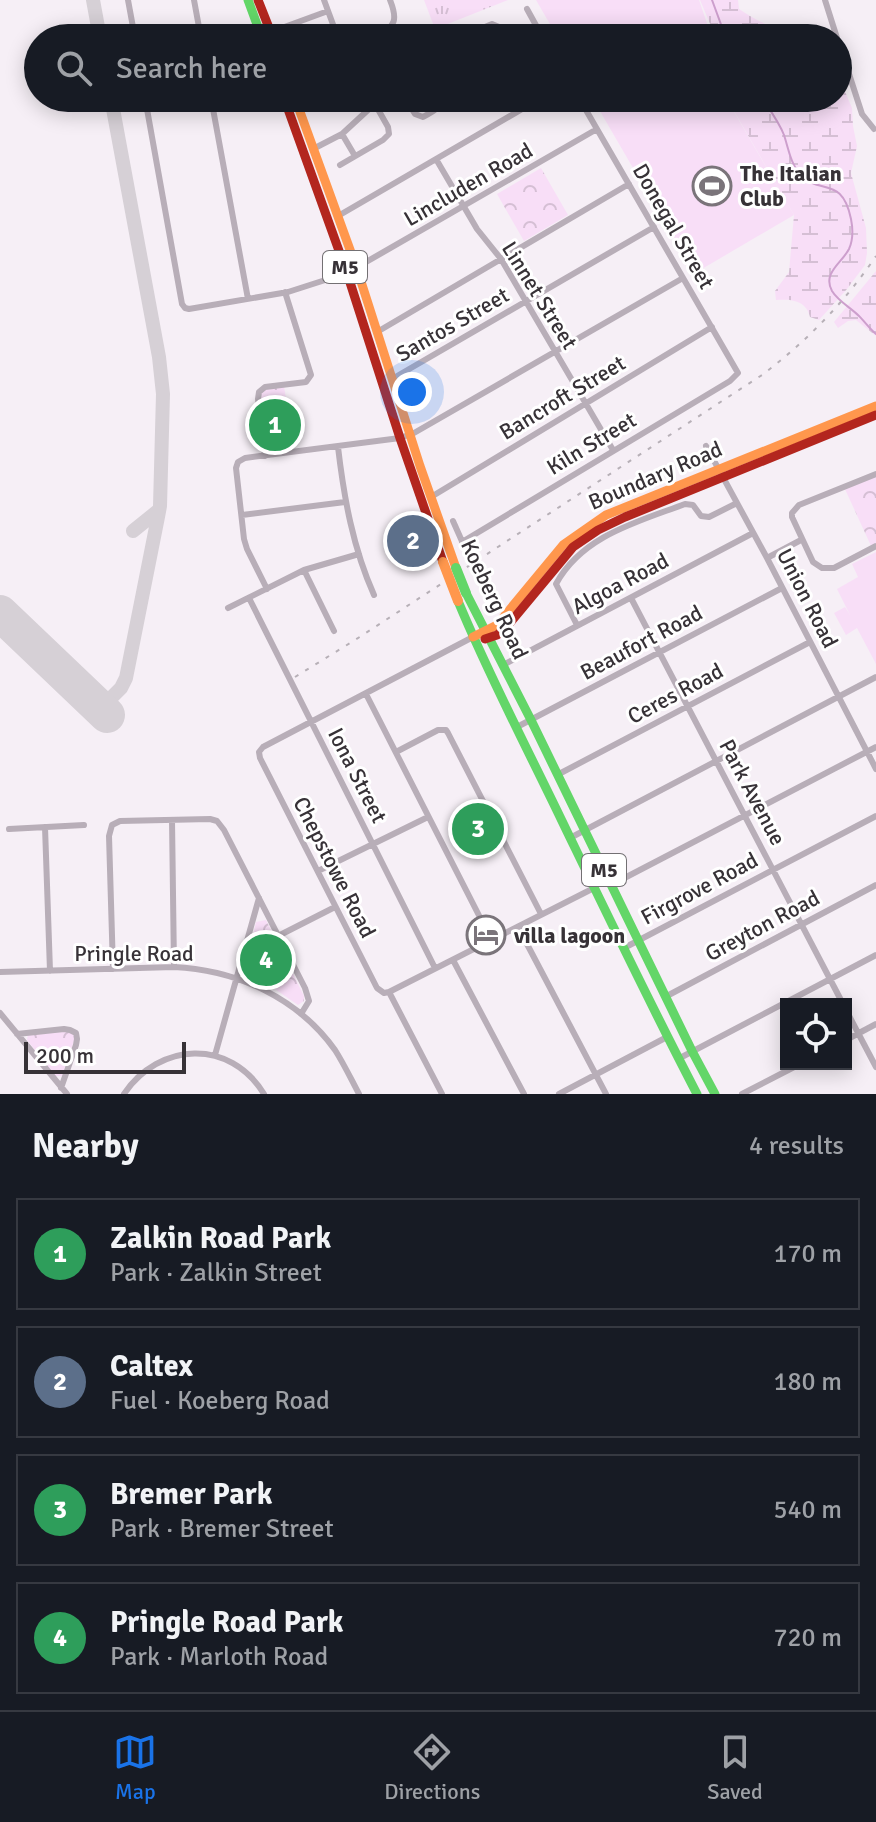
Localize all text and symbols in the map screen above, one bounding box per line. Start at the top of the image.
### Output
search box [24,24,852,112]
icon: search [52,46,96,90]
text: Search here [116,50,267,87]
street label: Lincluden Road [399,137,537,232]
street label: Donegal Street [627,159,720,294]
place label: The Italian Club [740,160,842,212]
sports icon: The Italian Club [691,165,733,207]
street label: Linnet Street [496,236,583,354]
road number: M5 [323,251,367,283]
street label: Santos Street [391,281,514,368]
street label: Bancroft Street [494,349,630,446]
your location [392,372,432,412]
pin: 1 [249,395,301,455]
street label: Kiln Street [542,406,641,481]
street label: Boundary Road [584,435,726,516]
pin: 2 [387,511,439,571]
street label: Koeberg Road [455,535,534,663]
street label: Union Road [771,544,844,652]
street label: Algoa Road [567,547,673,620]
street label: Beaufort Road [576,599,707,686]
street label: Ceres Road [623,657,728,730]
street label: Iona Street [322,723,393,828]
street label: Park Avenue [713,735,792,850]
street label: Chepstowe Road [287,792,382,942]
pin: 3 [452,799,504,859]
street label: Firgrove Road [636,846,762,931]
road number: M5 [582,854,626,886]
street label: Greyton Road [700,884,824,967]
hotel icon: villa lagoon [465,914,507,956]
place label: villa lagoon [513,922,625,949]
pin: 4 [240,930,292,990]
street label: Pringle Road [74,940,194,967]
map controls [780,998,852,1070]
button: locate [780,998,852,1070]
scale bar [24,1038,186,1074]
text: 200 m [36,1042,94,1069]
text: Nearby [32,1125,139,1167]
text: 4 results [749,1130,844,1162]
text: Zalkin Road Park [110,1220,331,1257]
text: 1 [53,1238,67,1270]
text: 170 m [773,1238,842,1270]
text: Park · Zalkin Street [110,1257,322,1289]
text: Caltex [110,1348,193,1385]
text: 2 [53,1366,67,1398]
text: 180 m [773,1366,842,1398]
text: Fuel · Koeberg Road [110,1385,330,1417]
text: Bremer Park [110,1476,272,1513]
text: 3 [53,1494,67,1526]
text: 540 m [773,1494,842,1526]
text: Park · Bremer Street [110,1513,334,1545]
text: Pringle Road Park [110,1604,344,1641]
text: 4 [53,1622,67,1654]
text: 720 m [773,1622,842,1654]
text: Park · Marloth Road [110,1641,328,1673]
tab: Map [113,1730,157,1805]
tab: Directions [384,1730,480,1805]
tab: Saved [707,1730,763,1805]

